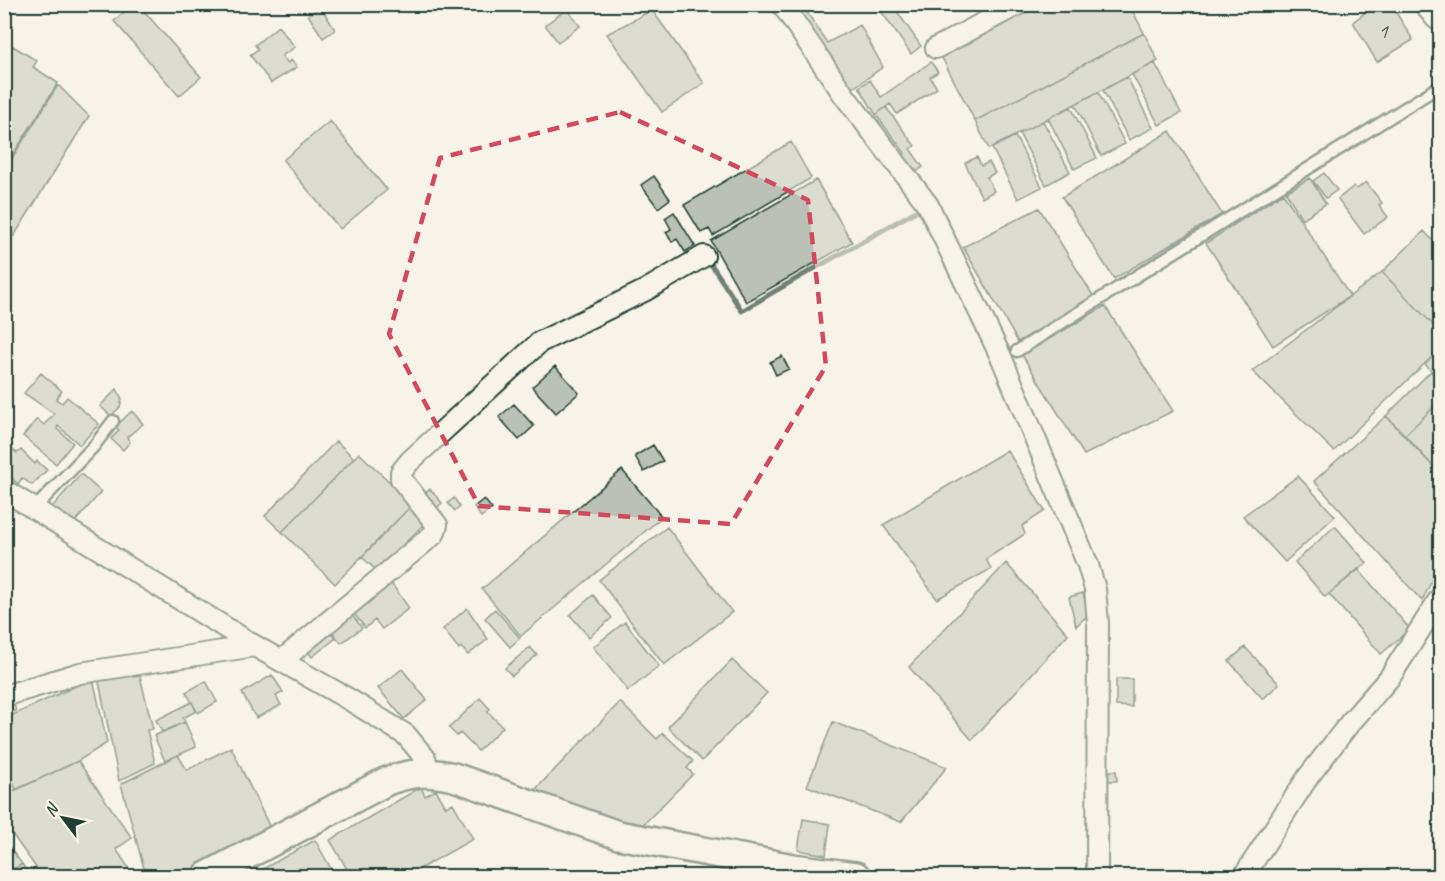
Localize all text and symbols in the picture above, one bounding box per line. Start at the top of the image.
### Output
house number: 1 [1378,17,1389,45]
north arrow [33,788,93,848]
text: N [40,798,64,820]

